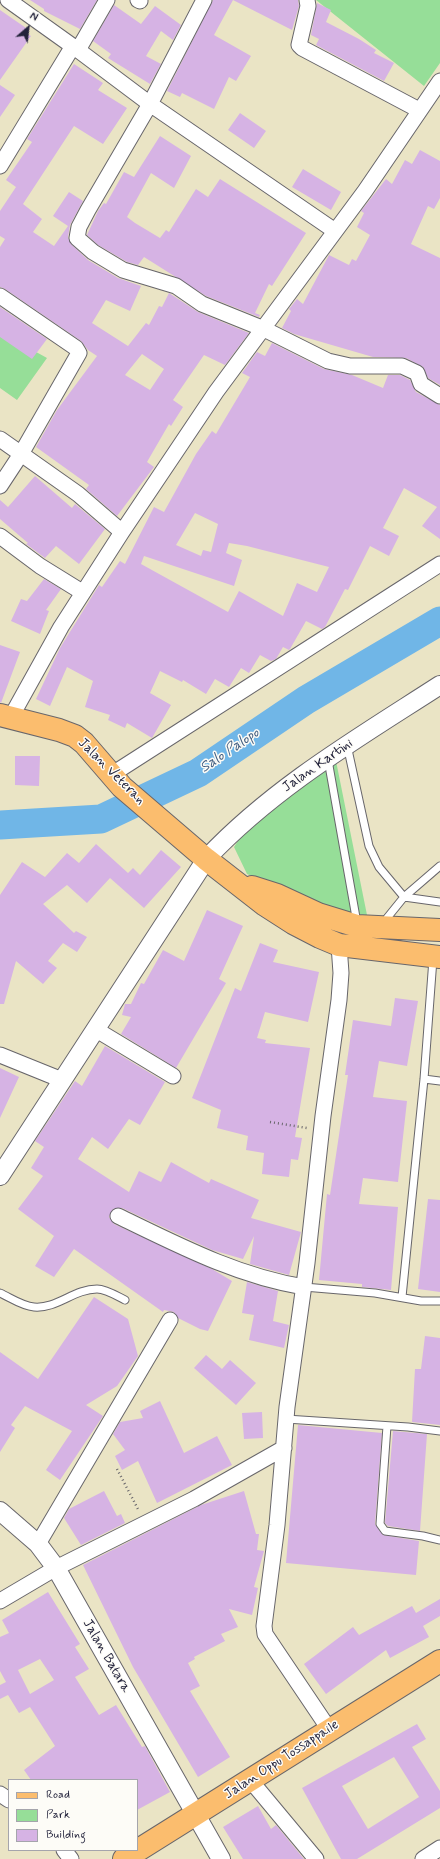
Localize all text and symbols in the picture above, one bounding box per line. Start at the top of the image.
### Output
north arrow [8,8,48,48]
text: N [27,10,40,25]
water label: Salo Palopo [197,725,263,777]
street label: Jalan Veteran [74,735,148,809]
street label: Jalan Kartini [279,735,357,797]
street label: Jalan Batara [78,1616,134,1696]
street label: Jalan Oppu Tossappaile [222,1717,342,1803]
legend [8,1779,138,1851]
text: Road [46,1787,70,1803]
text: Park [46,1807,70,1823]
text: Building [46,1827,86,1843]

